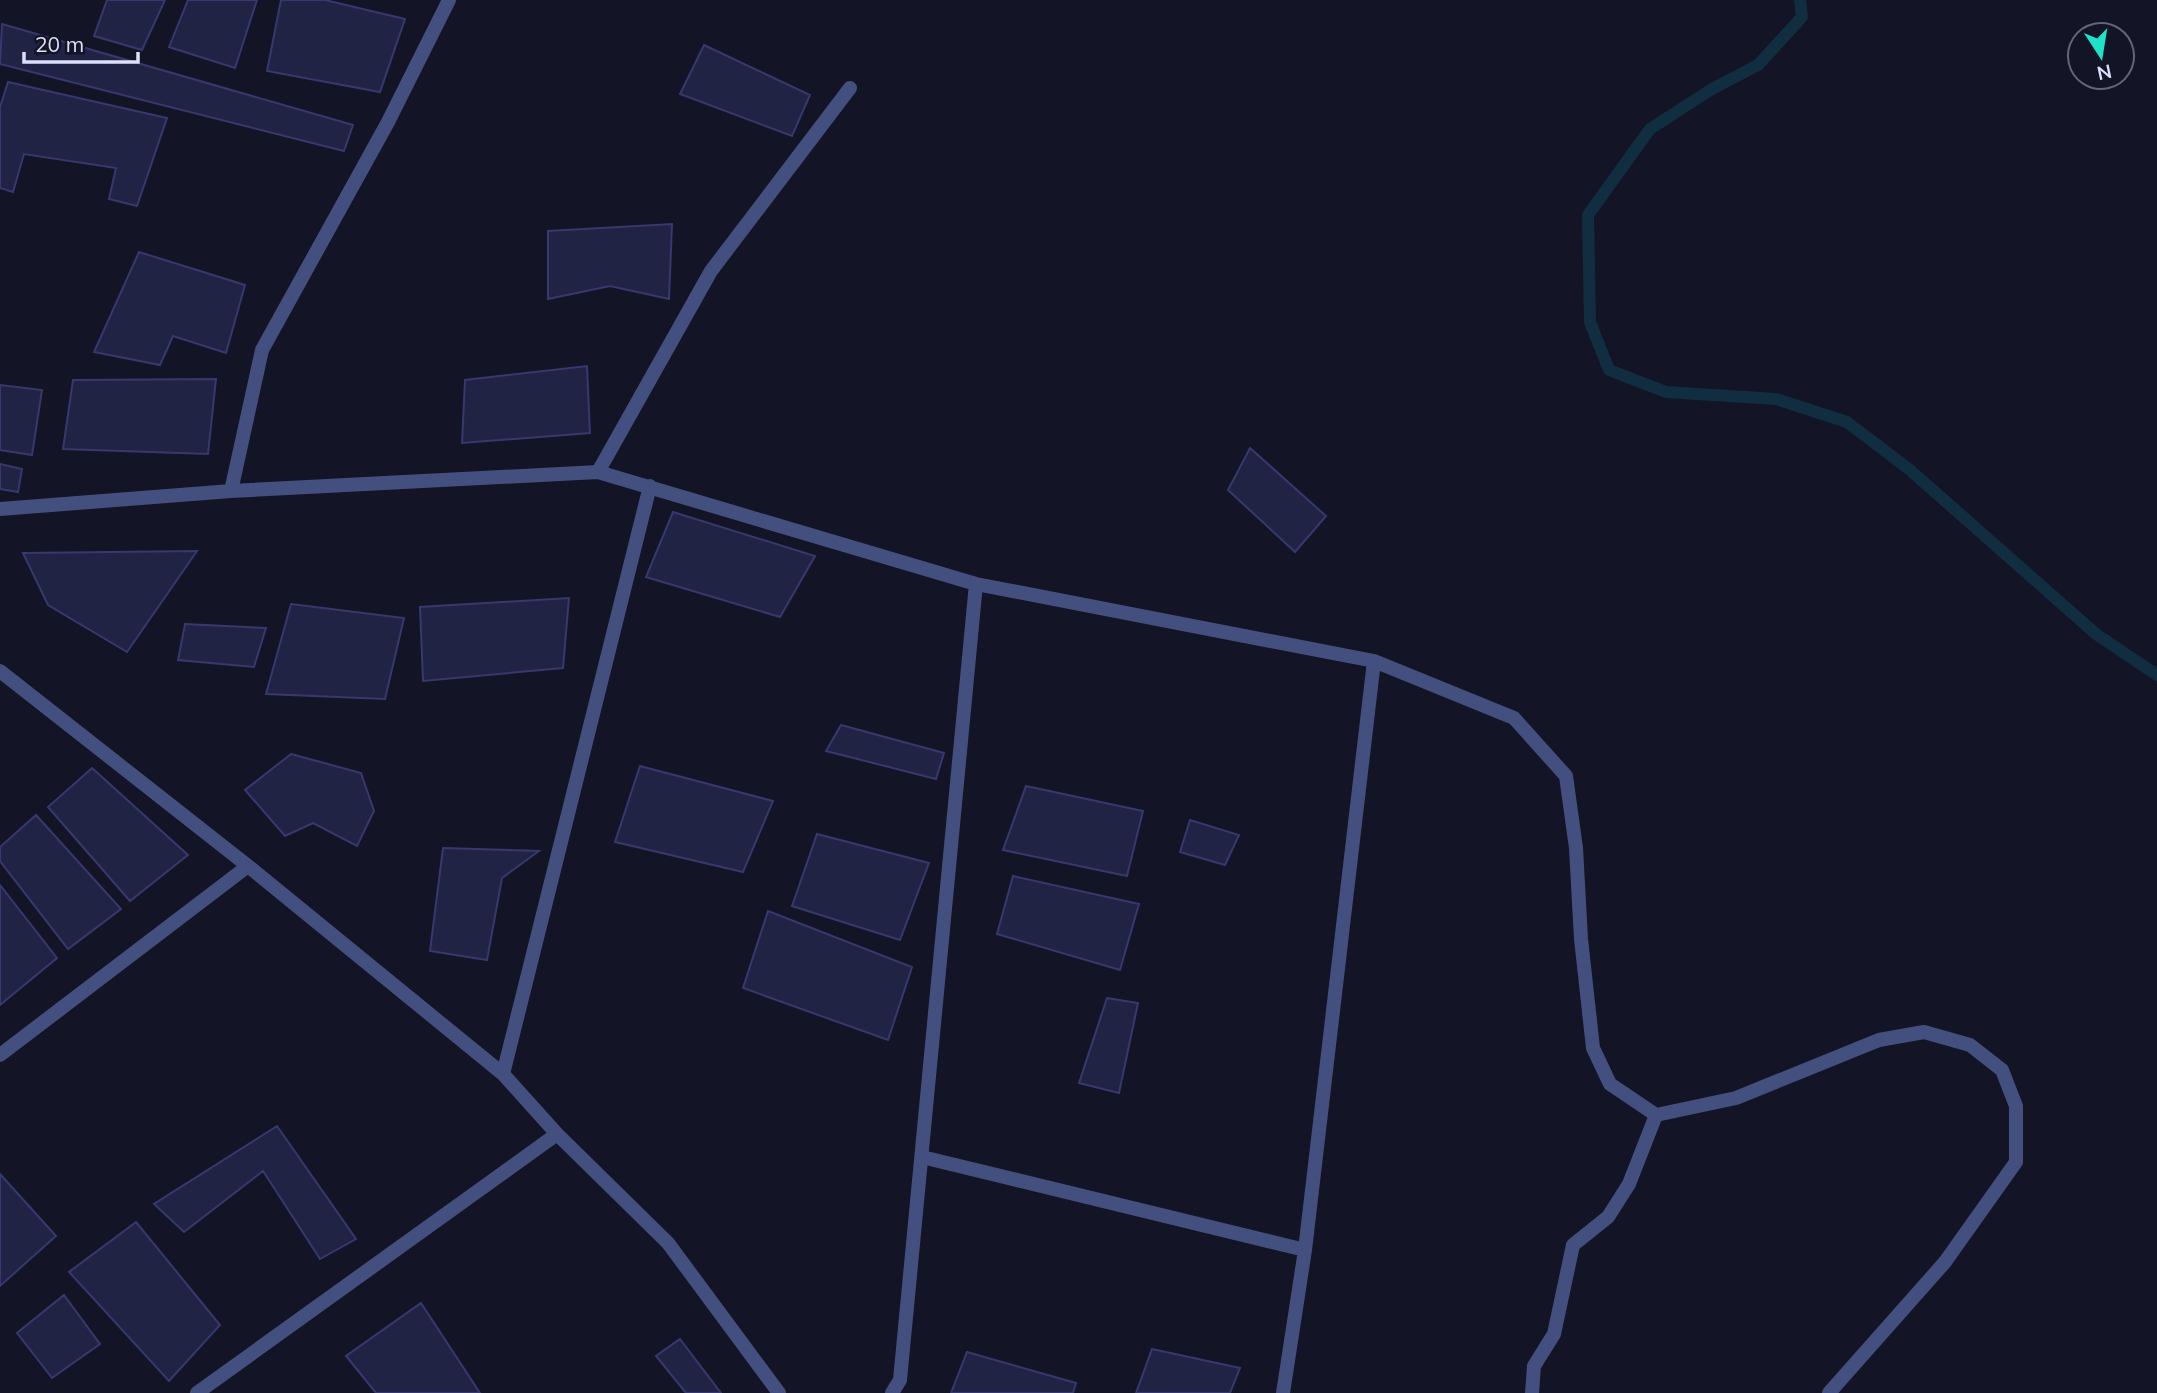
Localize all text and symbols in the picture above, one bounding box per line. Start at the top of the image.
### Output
scale bar [24,21,138,65]
north arrow [2066,21,2136,91]
text: 20 m [35,31,84,57]
text: N [2095,59,2114,86]

